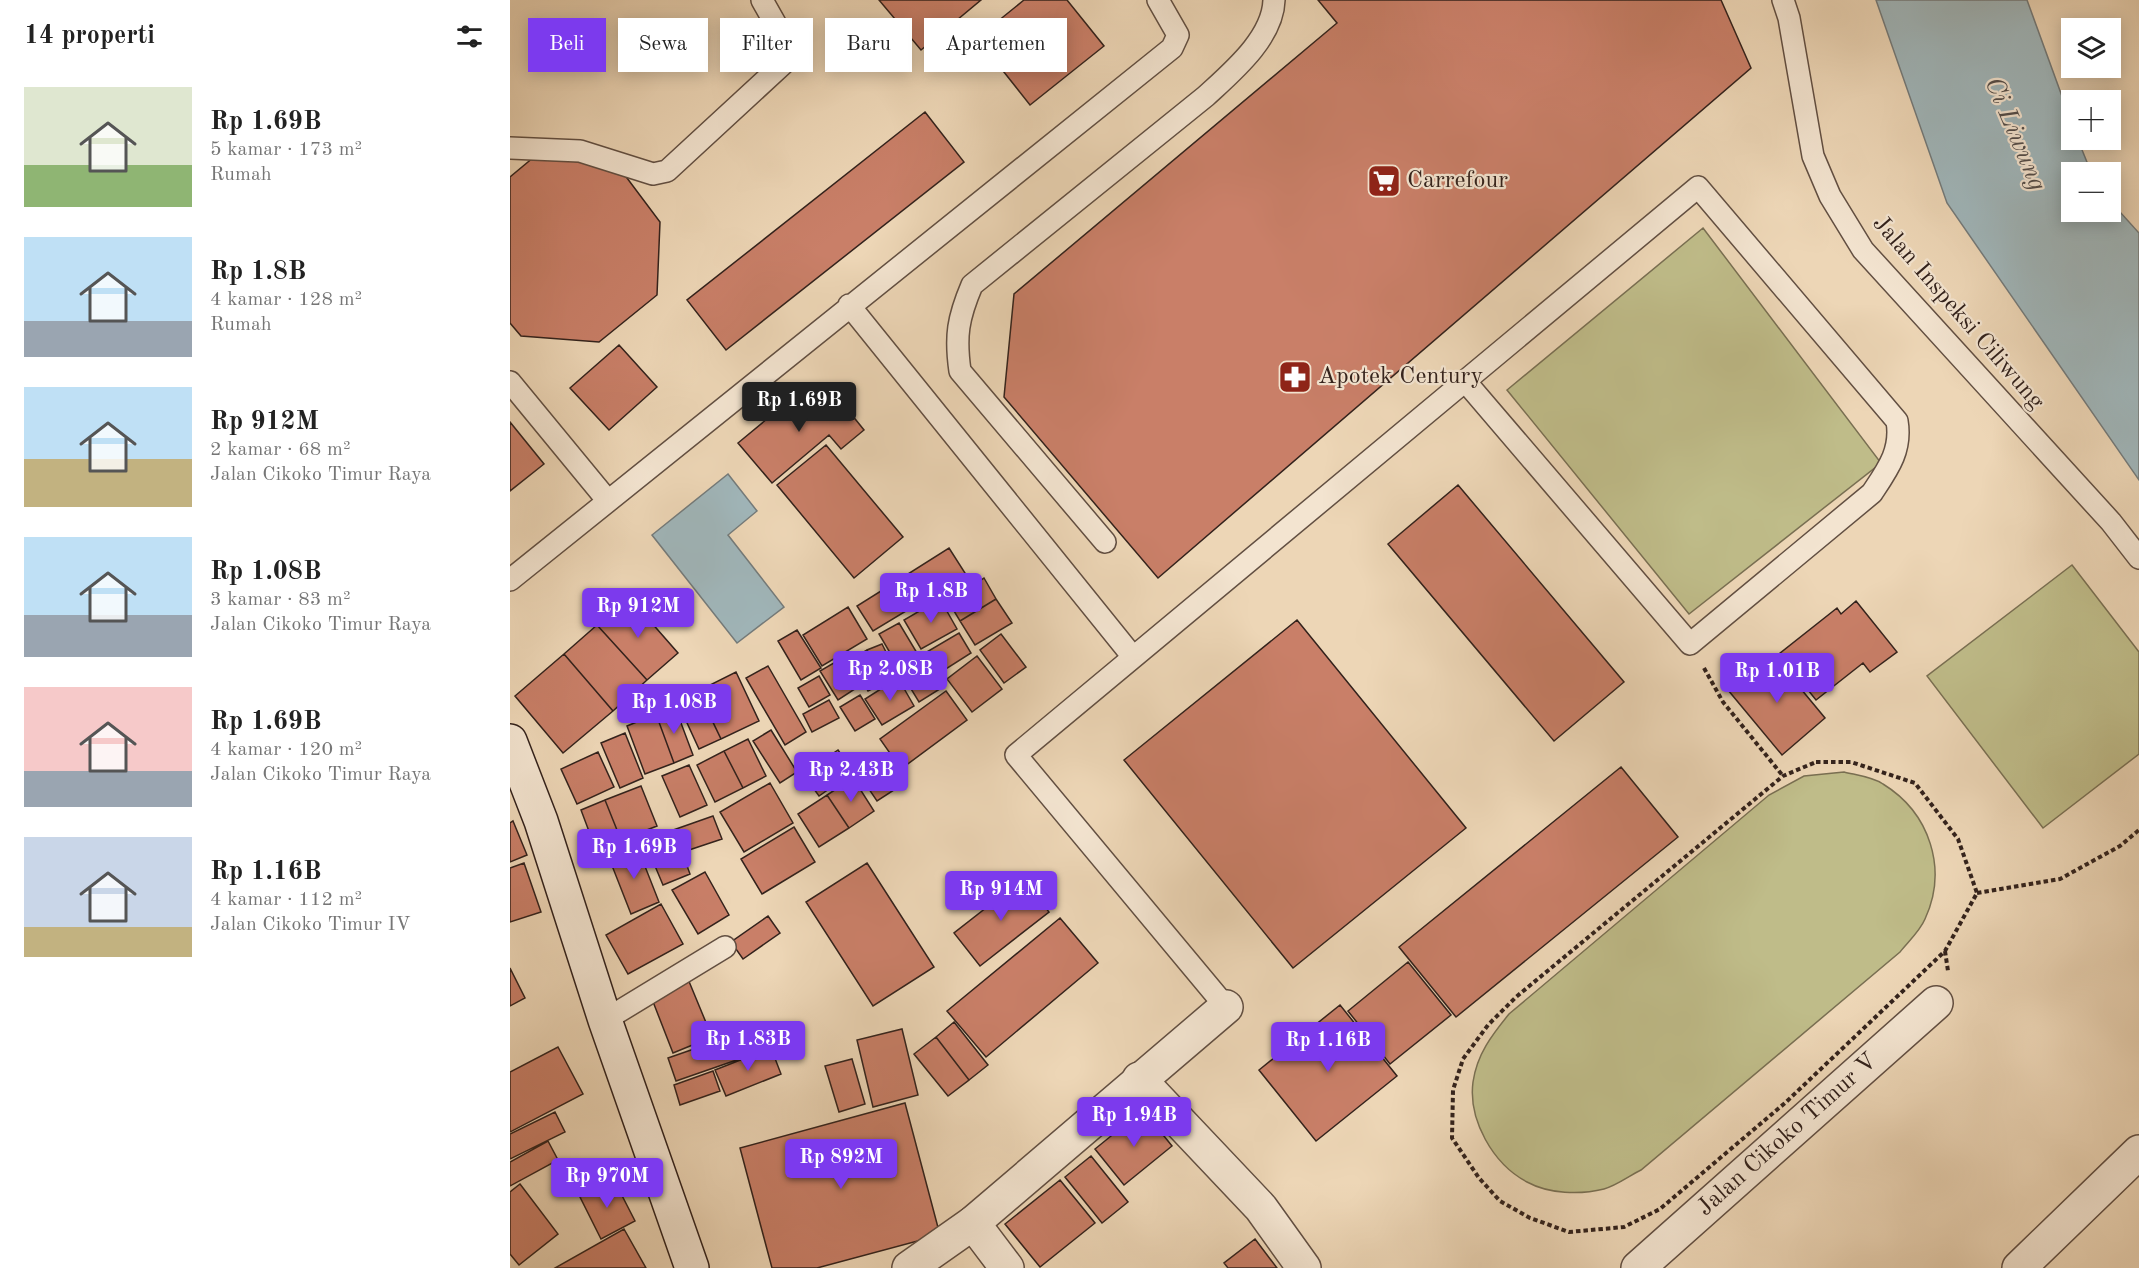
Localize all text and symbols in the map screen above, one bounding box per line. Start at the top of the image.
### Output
chip: Beli [528,18,606,72]
chip: Sewa [618,18,708,72]
chip: Filter [720,18,813,72]
chip: Baru [825,18,912,72]
chip: Apartemen [924,18,1067,72]
map controls [2061,18,2121,222]
button: layers [2061,18,2121,78]
icon: filters [453,20,486,53]
text: 14 properti [24,23,155,49]
water label: Ci Liwung [1979,73,2051,195]
button: + [2061,90,2121,150]
text: Rp 1.69B [210,109,321,135]
icon: home [72,111,144,183]
text: 5 kamar · 173 m² [210,140,362,160]
button: − [2061,162,2121,222]
supermarket icon: Carrefour [1366,163,1402,199]
text: Rumah [210,165,272,185]
place label: Carrefour [1407,169,1508,193]
street label: Jalan Inspeksi Ciliwung [1868,211,2048,415]
text: Rp 1.8B [210,259,306,285]
icon: home [72,261,144,333]
text: 4 kamar · 128 m² [210,290,362,310]
text: Rumah [210,315,272,335]
pharmacy icon: Apotek Century [1277,359,1313,395]
place label: Apotek Century [1318,365,1483,389]
pin: Rp 1.69B [737,382,861,433]
text: Rp 1.69B [756,391,842,411]
text: Rp 912M [210,409,319,435]
icon: home [72,411,144,483]
text: 2 kamar · 68 m² [210,440,351,460]
text: Jalan Cikoko Timur Raya [210,465,431,485]
text: Rp 1.08B [210,559,321,585]
icon: home [72,561,144,633]
pin: Rp 1.8B [876,573,986,624]
text: Rp 1.8B [894,582,968,602]
pin: Rp 912M [583,588,693,639]
text: 3 kamar · 83 m² [210,590,351,610]
text: Rp 912M [596,597,680,617]
text: Jalan Cikoko Timur Raya [210,615,431,635]
pin: Rp 2.08B [828,651,952,702]
pin: Rp 1.01B [1715,653,1839,704]
text: Rp 2.08B [847,660,933,680]
text: Rp 1.01B [1734,662,1820,682]
pin: Rp 1.08B [612,684,736,735]
text: Rp 1.08B [631,693,717,713]
text: Rp 1.69B [210,709,321,735]
icon: home [72,711,144,783]
text: 4 kamar · 120 m² [210,740,362,760]
pin: Rp 2.43B [789,752,913,803]
text: Rp 2.43B [808,761,894,781]
text: Jalan Cikoko Timur Raya [210,765,431,785]
pin: Rp 1.69B [572,829,696,880]
text: Rp 1.69B [591,838,677,858]
text: Rp 1.16B [210,859,321,885]
icon: home [72,861,144,933]
pin: Rp 914M [946,871,1056,922]
text: Rp 914M [959,880,1043,900]
text: 4 kamar · 112 m² [210,890,362,910]
text: Jalan Cikoko Timur IV [210,915,411,935]
pin: Rp 1.83B [686,1021,810,1072]
pin: Rp 1.16B [1266,1022,1390,1073]
text: Rp 1.83B [705,1030,791,1050]
text: Rp 1.16B [1285,1031,1371,1051]
street label: Jalan Cikoko Timur V [1693,1049,1882,1221]
pin: Rp 1.94B [1072,1097,1196,1148]
text: Rp 1.94B [1091,1106,1177,1126]
pin: Rp 892M [786,1139,896,1190]
text: Rp 892M [799,1148,883,1168]
pin: Rp 970M [552,1158,662,1209]
text: Rp 970M [565,1167,649,1187]

